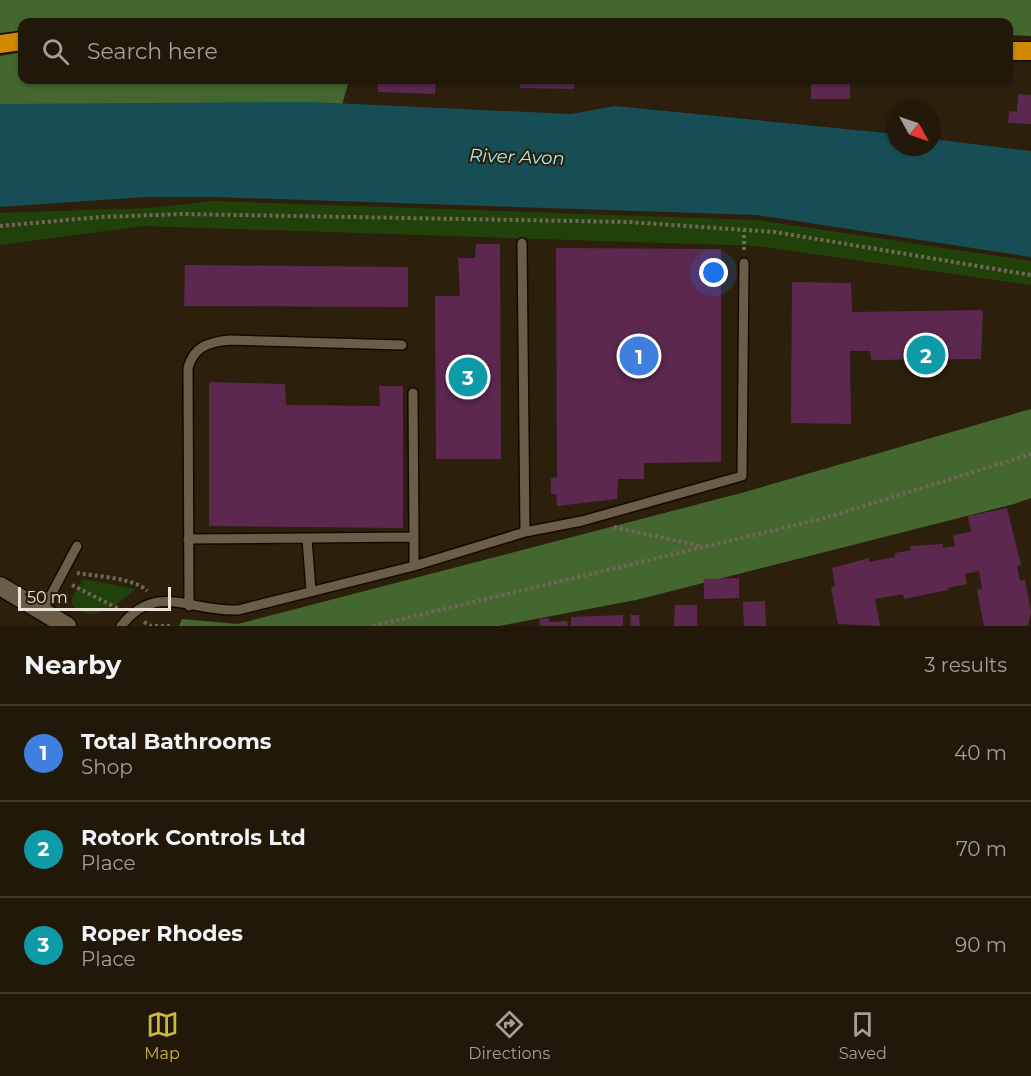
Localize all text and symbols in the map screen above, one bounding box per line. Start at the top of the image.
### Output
search box [18,18,1013,84]
icon: search [39,35,72,68]
text: Search here [87,38,218,65]
north arrow [887,102,941,156]
water label: River Avon [469,144,565,170]
your location [699,258,728,287]
pin: 2 [906,332,946,378]
pin: 1 [620,334,658,378]
pin: 3 [448,354,488,400]
scale bar [18,584,171,612]
text: 50 m [27,588,68,607]
text: Nearby [24,649,121,681]
text: 3 results [924,653,1007,677]
text: Total Bathrooms [81,728,271,755]
text: 1 [40,741,47,765]
text: 40 m [954,741,1007,765]
text: Shop [81,755,133,779]
text: Rotork Controls Ltd [81,824,306,851]
text: 2 [38,837,49,861]
text: 70 m [956,837,1007,861]
text: Place [81,851,136,875]
text: Roper Rhodes [81,920,243,947]
text: 3 [38,933,49,957]
text: 90 m [955,933,1007,957]
text: Place [81,947,136,971]
tab: Map [144,1008,180,1063]
tab: Directions [468,1008,550,1063]
tab: Saved [839,1008,887,1063]

